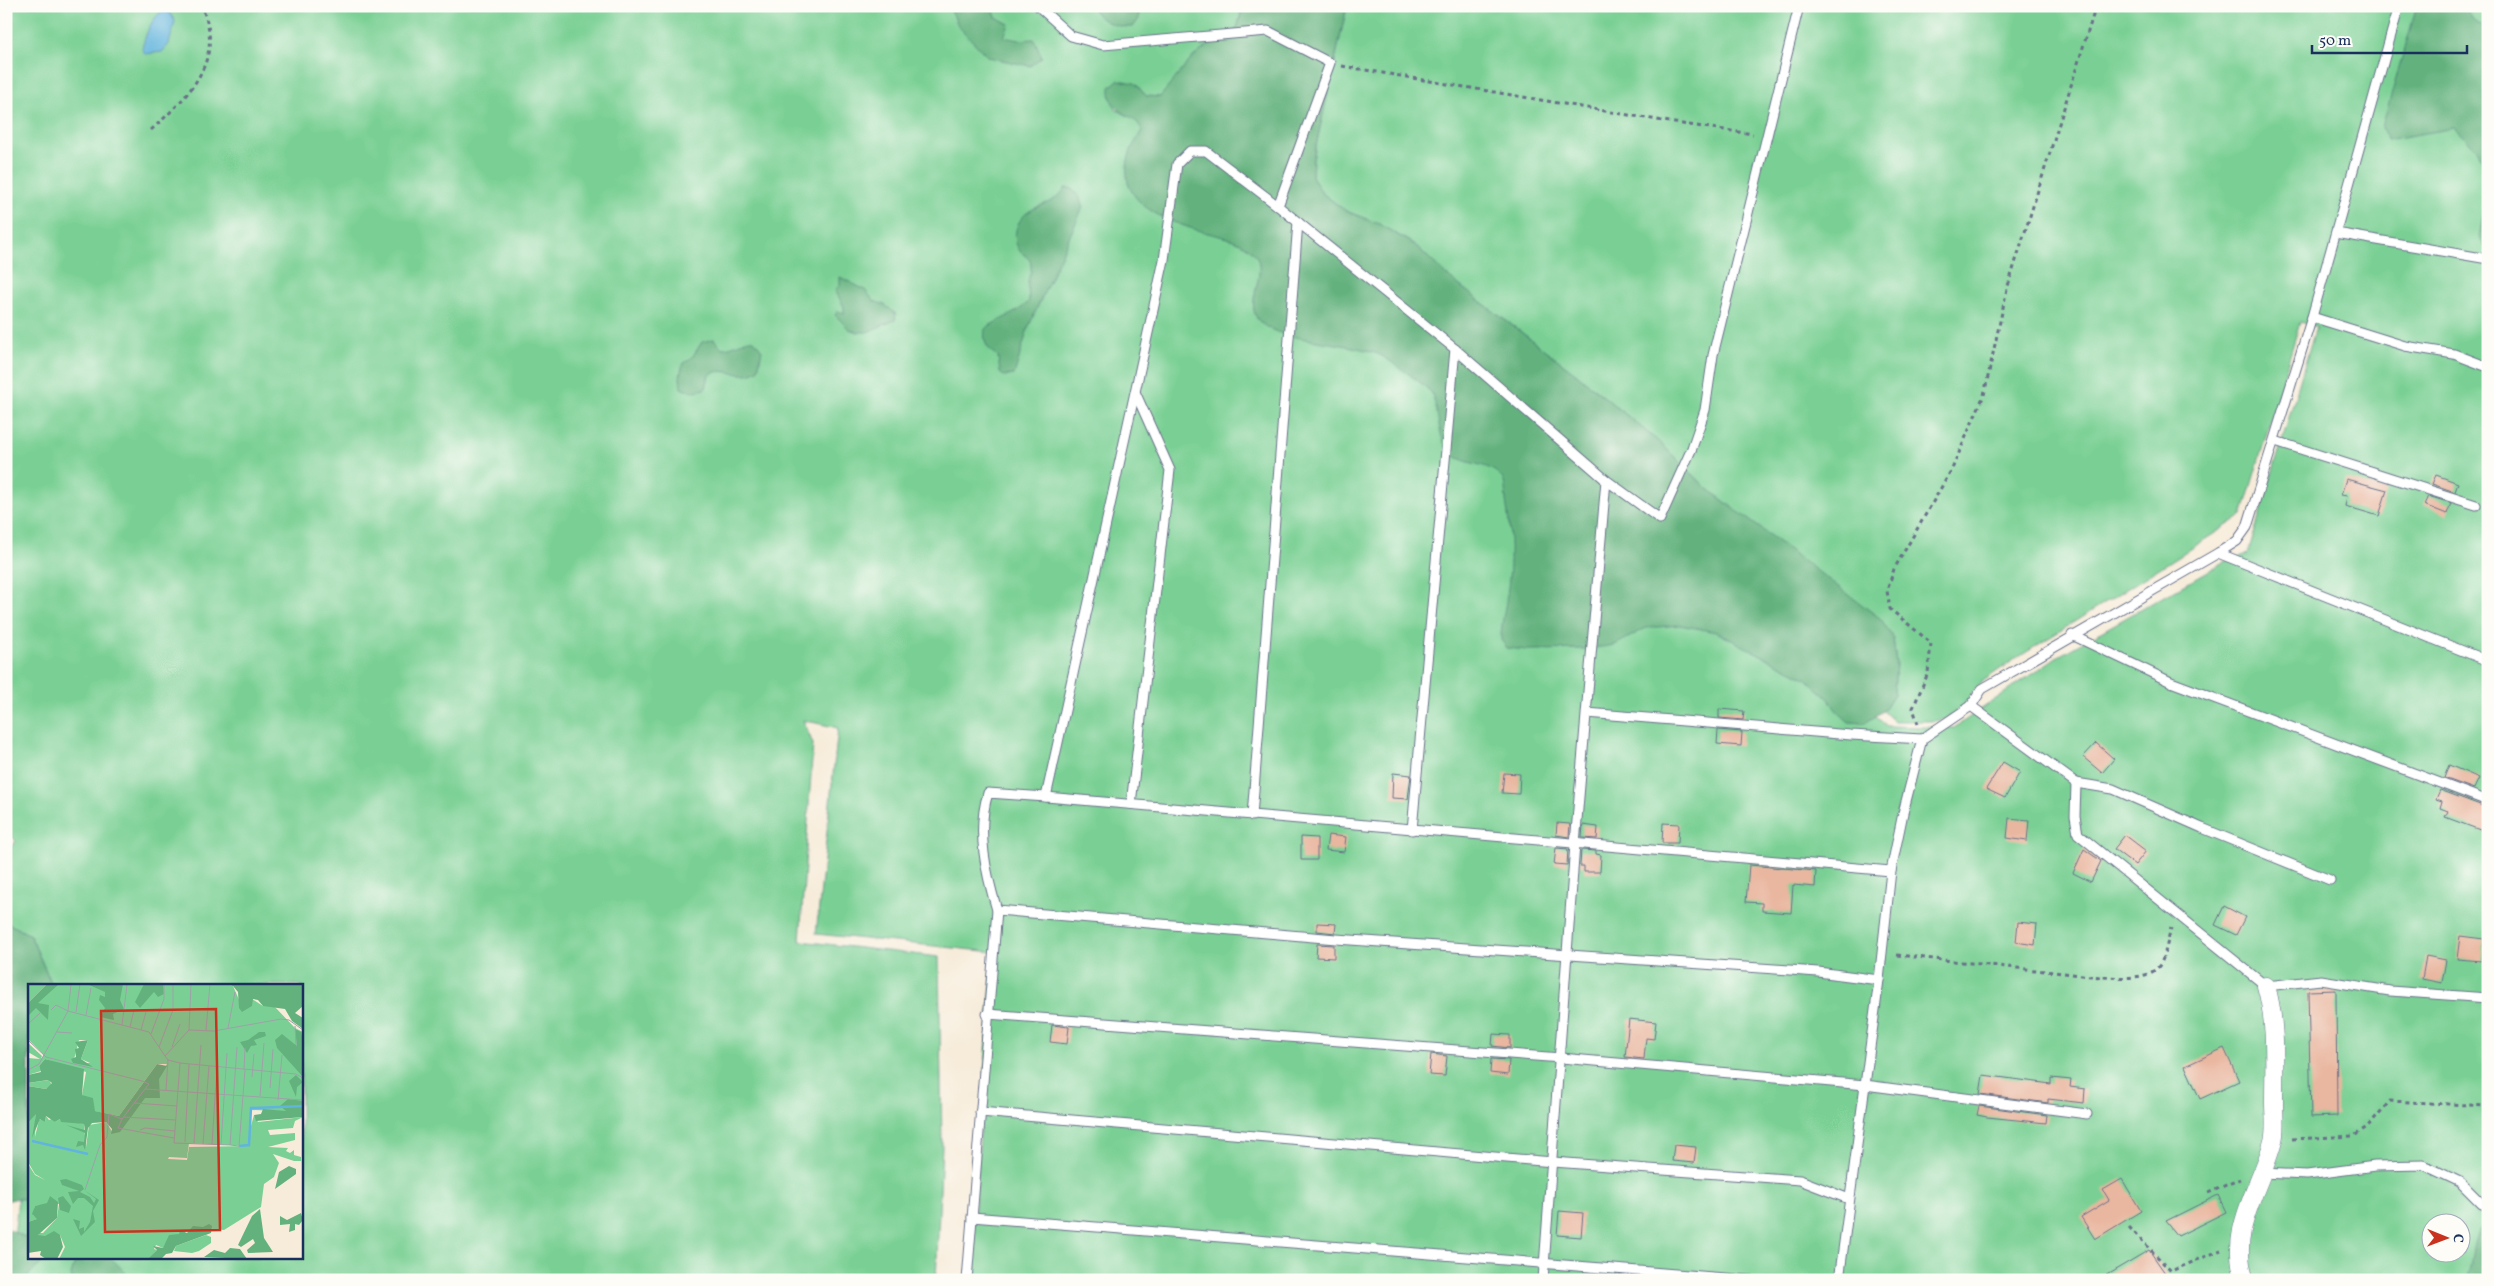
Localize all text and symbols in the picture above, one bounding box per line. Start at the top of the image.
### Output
scale bar [2312,22,2466,54]
text: 50 m [2319,31,2351,52]
inset map [28,984,302,1258]
north arrow [2422,1214,2472,1264]
text: С [2448,1234,2467,1243]

